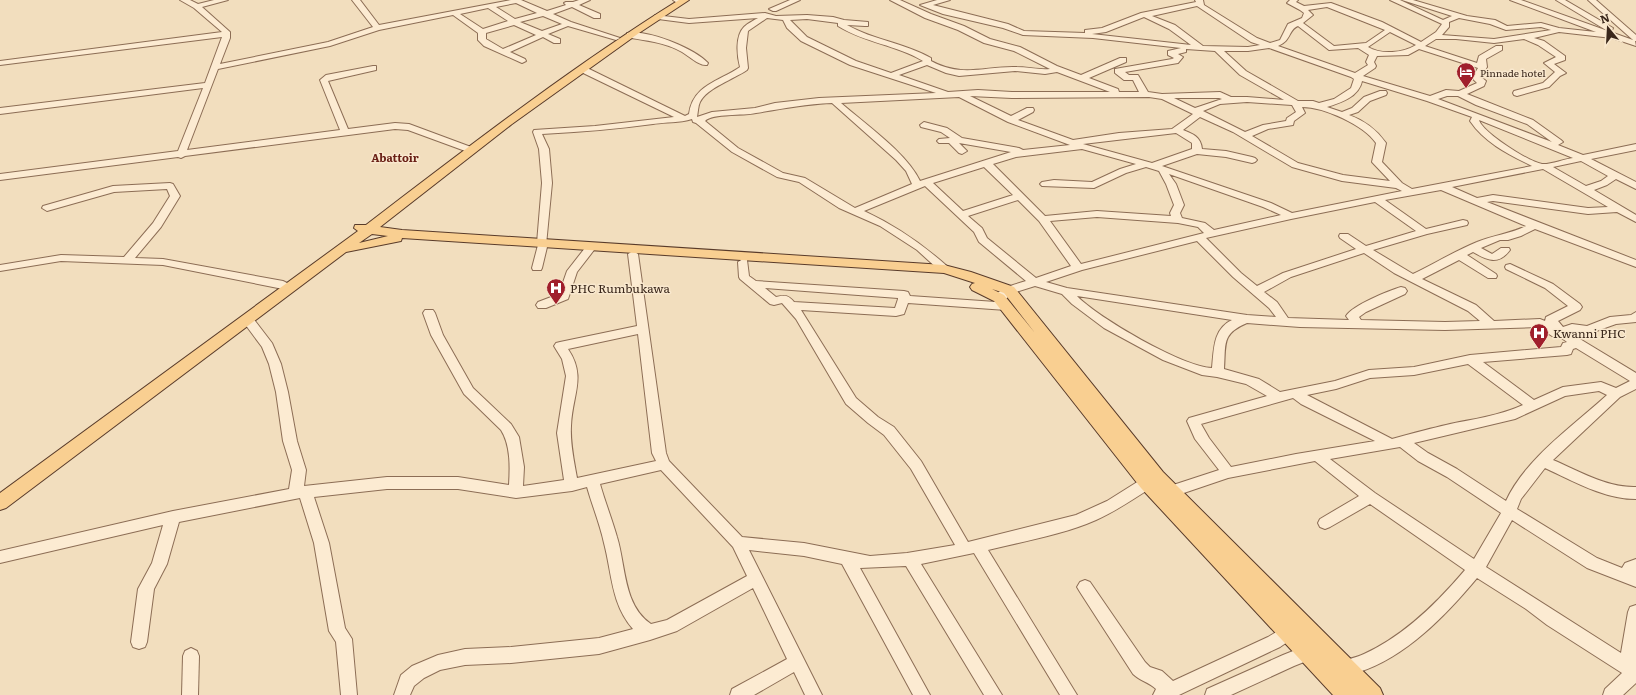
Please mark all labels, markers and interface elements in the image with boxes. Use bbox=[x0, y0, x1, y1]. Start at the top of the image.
north arrow bbox=[1588, 8, 1628, 48]
text: N bbox=[1598, 9, 1611, 27]
hotel icon: Pinnade hotel bbox=[1455, 61, 1477, 89]
place label: Pinnade hotel bbox=[1480, 65, 1546, 80]
district label: Abattoir bbox=[371, 149, 419, 165]
hospital icon: PHC Rumbukawa bbox=[545, 277, 567, 305]
place label: PHC Rumbukawa bbox=[570, 279, 670, 297]
hospital icon: Kwanni PHC bbox=[1528, 322, 1550, 350]
place label: Kwanni PHC bbox=[1553, 324, 1626, 342]

